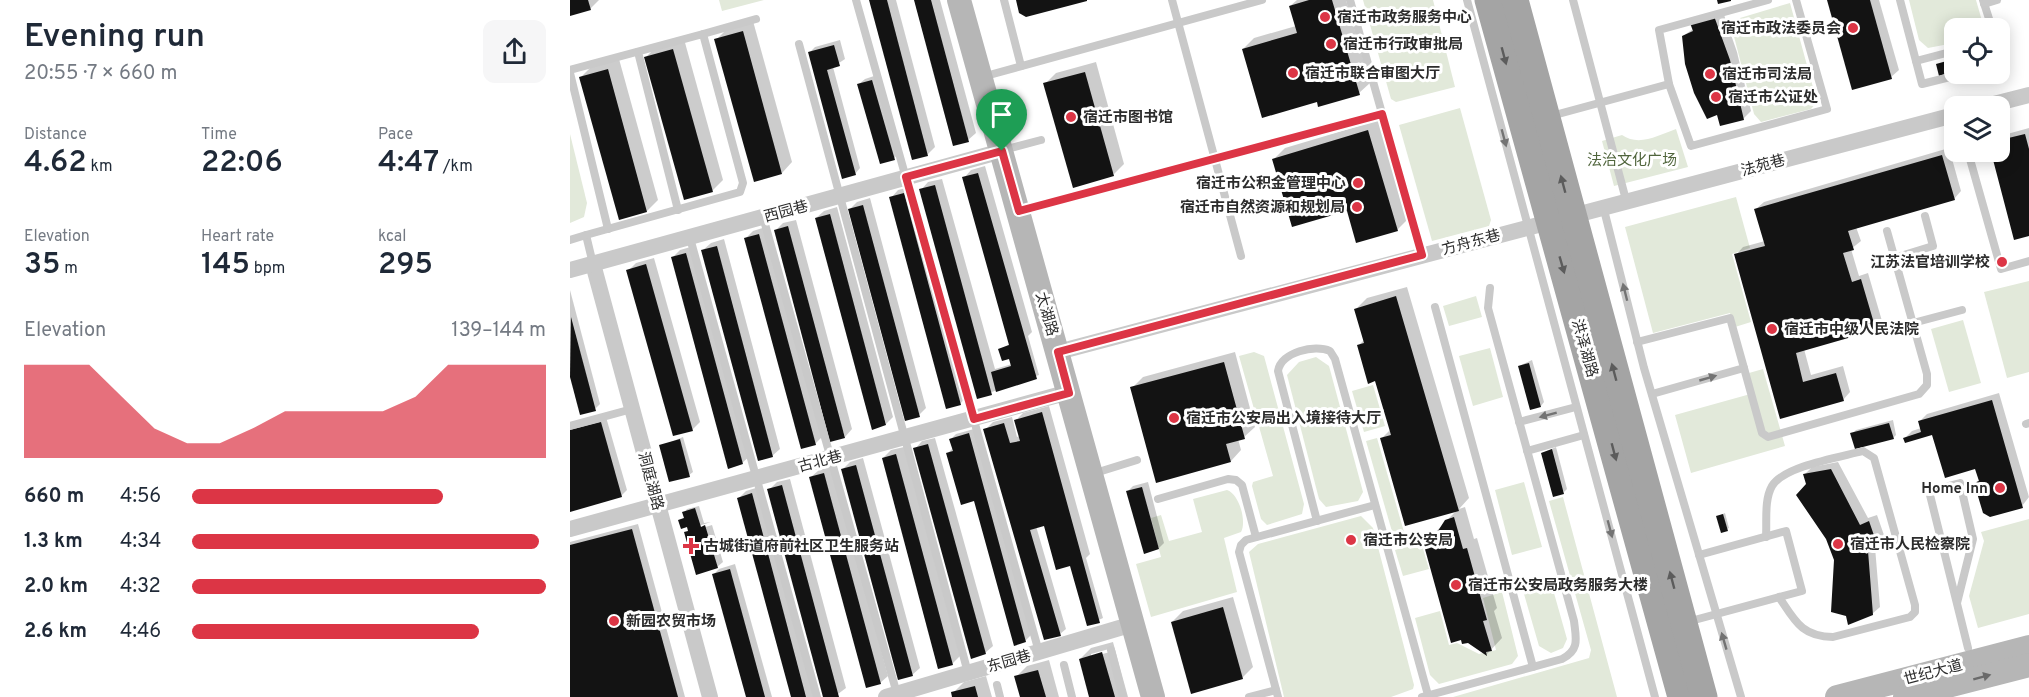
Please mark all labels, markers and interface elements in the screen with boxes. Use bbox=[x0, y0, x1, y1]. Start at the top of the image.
place label: 宿迁市政务服务中心 bbox=[1337, 9, 1472, 28]
marker: 宿迁市政务服务中心 bbox=[1318, 10, 1332, 24]
text: Evening run bbox=[24, 17, 205, 59]
map controls bbox=[1944, 18, 2010, 162]
button: locate bbox=[1944, 18, 2010, 84]
button: share bbox=[483, 20, 546, 83]
place label: 宿迁市政法委员会 bbox=[1721, 20, 1841, 39]
marker: 宿迁市政法委员会 bbox=[1846, 21, 1860, 35]
place label: 宿迁市行政审批局 bbox=[1343, 36, 1463, 55]
marker: 宿迁市行政审批局 bbox=[1324, 37, 1338, 51]
one-way arrow bbox=[1500, 48, 1509, 66]
text: 20:55 · 7 × 660 m bbox=[24, 61, 177, 87]
place label: 宿迁市联合审图大厅 bbox=[1305, 65, 1440, 84]
marker: 宿迁市联合审图大厅 bbox=[1286, 66, 1300, 80]
place label: 宿迁市司法局 bbox=[1722, 66, 1812, 85]
marker: 宿迁市司法局 bbox=[1703, 67, 1717, 81]
pin bbox=[976, 89, 1027, 151]
place label: 宿迁市公证处 bbox=[1728, 89, 1818, 108]
marker: 宿迁市公证处 bbox=[1709, 90, 1723, 104]
button: layers bbox=[1944, 96, 2010, 162]
icon: arrive bbox=[985, 98, 1018, 131]
place label: 宿迁市图书馆 bbox=[1083, 109, 1173, 128]
marker: 宿迁市图书馆 bbox=[1064, 110, 1078, 124]
text: Distance bbox=[24, 125, 87, 145]
text: Time bbox=[201, 125, 237, 145]
text: Pace bbox=[378, 125, 413, 145]
one-way arrow bbox=[1500, 128, 1510, 147]
text: 4.62 bbox=[24, 145, 87, 182]
text: 22:06 bbox=[201, 145, 283, 182]
text: 4:47 bbox=[378, 145, 439, 182]
park label: 法治文化广场 bbox=[1587, 151, 1677, 171]
street label: 法苑巷 bbox=[1739, 151, 1788, 181]
text: km bbox=[87, 157, 113, 177]
text: /km bbox=[439, 157, 473, 177]
place label: 宿迁市公积金管理中心 bbox=[1196, 174, 1346, 194]
one-way arrow bbox=[1557, 175, 1567, 193]
marker: 宿迁市公积金管理中心 bbox=[1351, 176, 1365, 190]
street label: 西园巷 bbox=[762, 197, 811, 227]
place label: 宿迁市自然资源和规划局 bbox=[1180, 198, 1345, 218]
marker: 宿迁市自然资源和规划局 bbox=[1350, 200, 1364, 214]
text: Elevation bbox=[24, 227, 90, 247]
text: Heart rate bbox=[201, 227, 274, 247]
text: kcal bbox=[378, 227, 406, 247]
street label: 方舟东巷 bbox=[1440, 227, 1503, 260]
text: 35 bbox=[24, 247, 60, 284]
text: 145 bbox=[201, 247, 250, 284]
text: 295 bbox=[378, 247, 433, 284]
place label: 江苏法官培训学校 bbox=[1870, 253, 1990, 273]
one-way arrow bbox=[1557, 255, 1567, 274]
marker: 江苏法官培训学校 bbox=[1995, 255, 2009, 269]
text: m bbox=[60, 259, 78, 279]
text: bpm bbox=[250, 259, 285, 279]
one-way arrow bbox=[1619, 283, 1629, 301]
street label: 太湖路 bbox=[1030, 290, 1061, 339]
street label: 洪泽湖路 bbox=[1566, 317, 1602, 380]
text: Elevation bbox=[24, 318, 106, 344]
text: 139–144 m bbox=[451, 318, 546, 344]
place label: 宿迁市中级人民法院 bbox=[1784, 321, 1919, 340]
marker: 宿迁市中级人民法院 bbox=[1765, 322, 1779, 336]
one-way arrow bbox=[1609, 363, 1619, 381]
one-way arrow bbox=[1699, 373, 1717, 382]
place label: 宿迁市公安局出入境接待大厅 bbox=[1186, 409, 1381, 429]
one-way arrow bbox=[1539, 410, 1557, 420]
marker: 宿迁市公安局出入境接待大厅 bbox=[1167, 411, 1181, 425]
one-way arrow bbox=[1610, 444, 1619, 462]
street label: 古北巷 bbox=[796, 446, 845, 477]
street label: 洞庭湖路 bbox=[633, 450, 666, 513]
place label: Home Inn bbox=[1921, 480, 1988, 499]
marker: Home Inn bbox=[1993, 481, 2007, 495]
text: 660 m bbox=[24, 484, 84, 510]
text: 4:56 bbox=[120, 484, 161, 510]
one-way arrow bbox=[1605, 520, 1615, 538]
text: 1.3 km bbox=[24, 529, 83, 555]
text: 4:34 bbox=[120, 529, 161, 555]
place label: 宿迁市公安局 bbox=[1363, 532, 1453, 551]
marker: 宿迁市公安局 bbox=[1344, 533, 1358, 547]
place label: 宿迁市人民检察院 bbox=[1850, 535, 1970, 555]
marker: 古城街道府前社区卫生服务站 bbox=[682, 537, 700, 555]
place label: 古城街道府前社区卫生服务站 bbox=[704, 537, 899, 557]
marker: 宿迁市人民检察院 bbox=[1831, 537, 1845, 551]
one-way arrow bbox=[1667, 571, 1676, 589]
text: 2.0 km bbox=[24, 574, 88, 600]
text: 4:32 bbox=[120, 574, 161, 600]
place label: 宿迁市公安局政务服务大楼 bbox=[1468, 577, 1648, 596]
marker: 宿迁市公安局政务服务大楼 bbox=[1449, 578, 1463, 592]
place label: 新园农贸市场 bbox=[626, 613, 716, 632]
marker: 新园农贸市场 bbox=[607, 614, 621, 628]
text: 2.6 km bbox=[24, 619, 87, 645]
text: 4:46 bbox=[120, 619, 161, 645]
one-way arrow bbox=[1719, 632, 1728, 650]
street label: 东园巷 bbox=[985, 647, 1034, 678]
street label: 世纪大道 bbox=[1902, 657, 1965, 690]
one-way arrow bbox=[1973, 672, 1991, 681]

